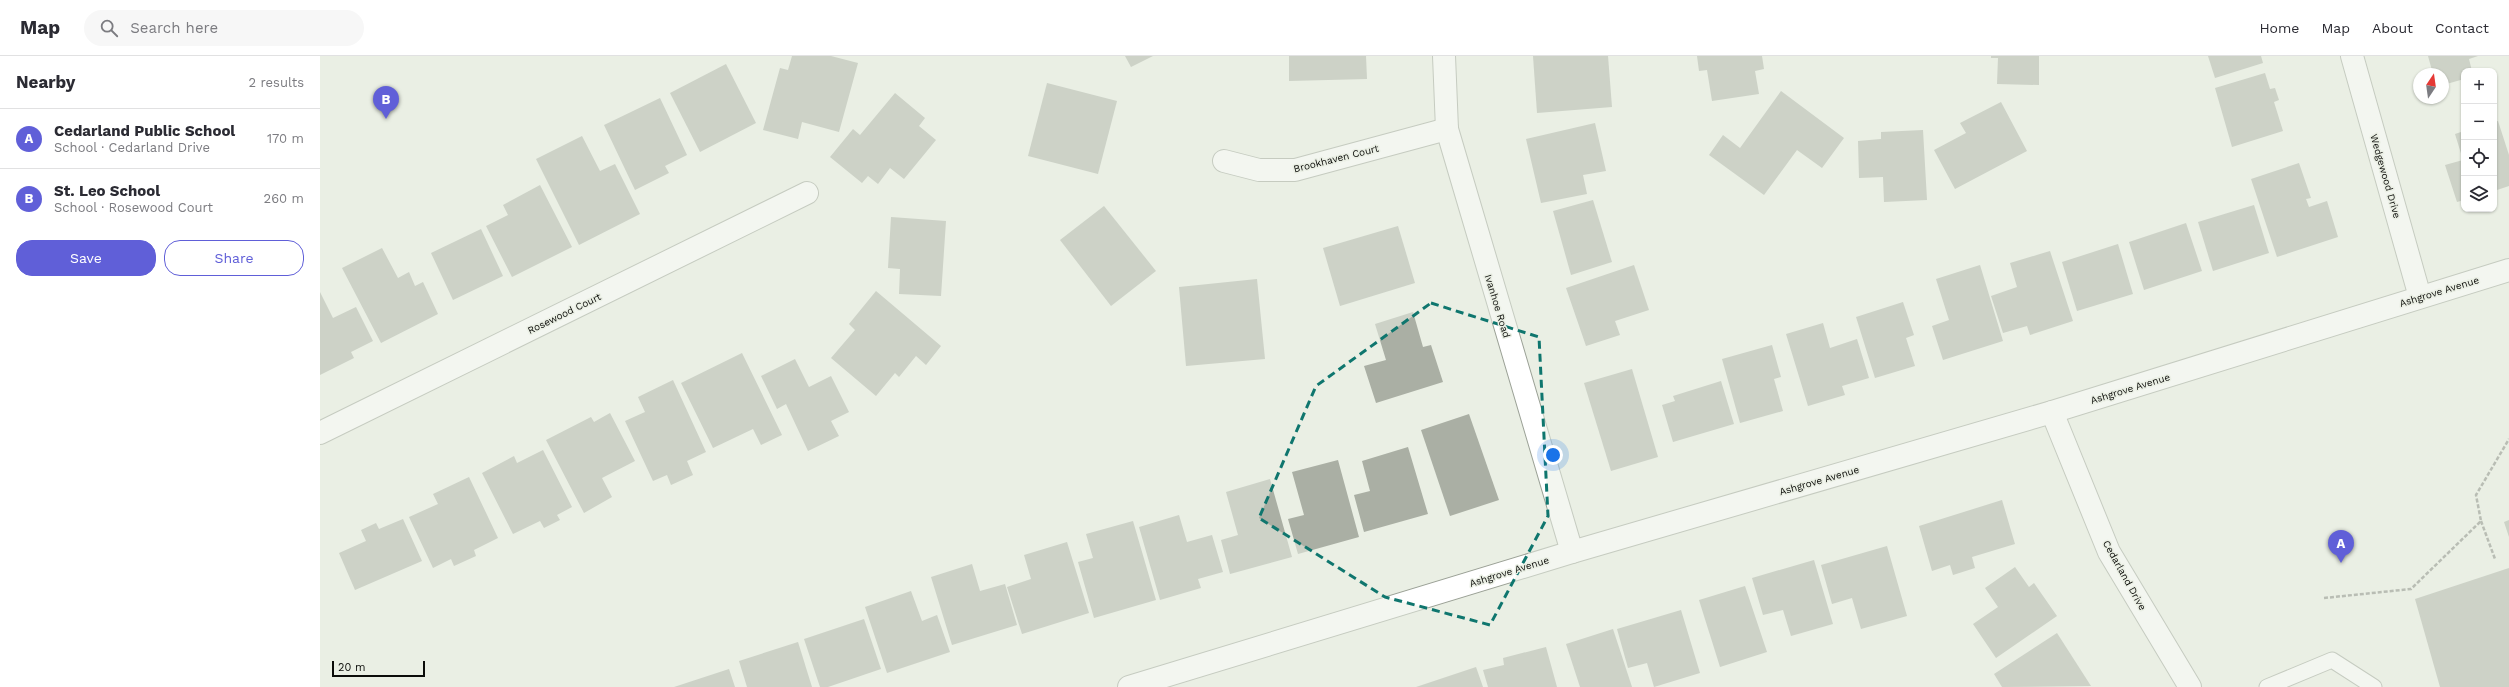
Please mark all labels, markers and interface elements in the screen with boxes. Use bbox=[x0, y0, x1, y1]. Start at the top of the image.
search box bbox=[84, 10, 364, 46]
text: Map bbox=[20, 16, 60, 39]
icon: search bbox=[98, 17, 120, 39]
text: Search here bbox=[130, 19, 218, 37]
text: Home bbox=[2259, 20, 2299, 36]
text: Map bbox=[2321, 20, 2350, 36]
text: About bbox=[2372, 20, 2413, 36]
text: Contact bbox=[2435, 20, 2489, 36]
north arrow bbox=[2413, 68, 2449, 104]
map controls bbox=[2461, 68, 2497, 212]
button: + bbox=[2461, 68, 2497, 104]
text: Nearby bbox=[16, 72, 75, 92]
text: 2 results bbox=[249, 75, 304, 90]
pin: B bbox=[373, 86, 399, 119]
button: − bbox=[2461, 104, 2497, 140]
text: Cedarland Public School bbox=[54, 122, 235, 140]
text: A bbox=[25, 131, 33, 146]
text: 170 m bbox=[267, 131, 304, 146]
street label: Wedgewood Drive bbox=[2368, 133, 2403, 220]
text: School · Cedarland Drive bbox=[54, 140, 210, 155]
button: locate bbox=[2461, 140, 2497, 176]
street label: Brookhaven Court bbox=[1292, 142, 1381, 174]
button: layers bbox=[2461, 176, 2497, 212]
text: St. Leo School bbox=[54, 182, 160, 200]
text: B bbox=[25, 191, 33, 206]
text: 260 m bbox=[264, 191, 304, 206]
text: School · Rosewood Court bbox=[54, 200, 213, 215]
button: Save bbox=[16, 240, 156, 276]
button: Share bbox=[164, 240, 304, 276]
street label: Ivanhoe Road bbox=[1483, 273, 1512, 339]
street label: Ashgrove Avenue bbox=[2398, 274, 2480, 309]
street label: Rosewood Court bbox=[526, 291, 603, 336]
street label: Ashgrove Avenue bbox=[2089, 371, 2171, 406]
your location bbox=[1543, 445, 1563, 465]
street label: Ashgrove Avenue bbox=[1778, 464, 1861, 497]
pin: A bbox=[2328, 530, 2354, 563]
street label: Cedarland Drive bbox=[2101, 538, 2148, 612]
street label: Ashgrove Avenue bbox=[1468, 554, 1550, 589]
scale bar bbox=[332, 659, 425, 678]
text: 20 m bbox=[338, 661, 366, 674]

